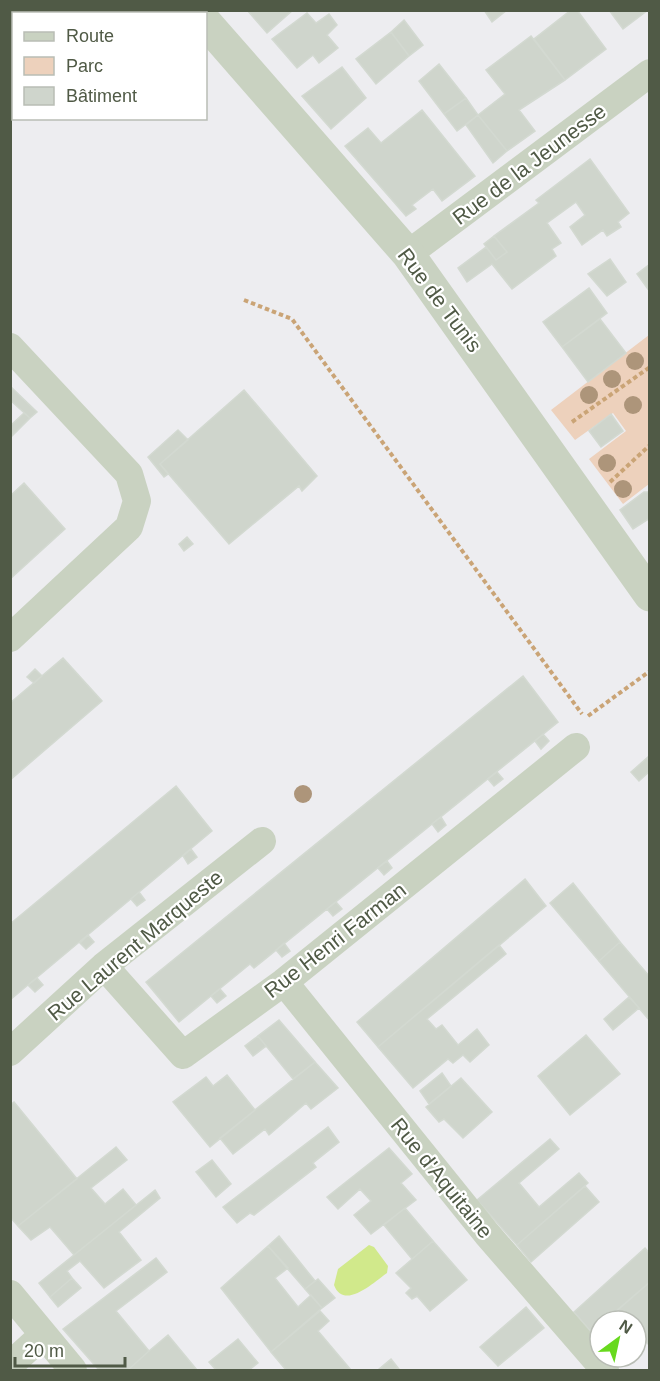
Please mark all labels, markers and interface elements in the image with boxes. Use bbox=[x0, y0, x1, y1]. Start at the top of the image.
legend bbox=[12, 12, 207, 120]
text: Route bbox=[66, 26, 114, 46]
text: Parc bbox=[66, 56, 103, 76]
text: Bâtiment bbox=[66, 86, 137, 106]
street label: Rue de la Jeunesse bbox=[448, 99, 610, 229]
street label: Rue de Tunis bbox=[394, 244, 486, 356]
street label: Rue Laurent Marqueste bbox=[43, 865, 227, 1025]
street label: Rue Henri Farman bbox=[260, 878, 410, 1002]
street label: Rue d'Aquitaine bbox=[387, 1113, 497, 1243]
north arrow bbox=[588, 1309, 648, 1369]
text: N bbox=[616, 1317, 635, 1337]
scale bar bbox=[15, 1330, 124, 1368]
text: 20 m bbox=[24, 1341, 64, 1361]

